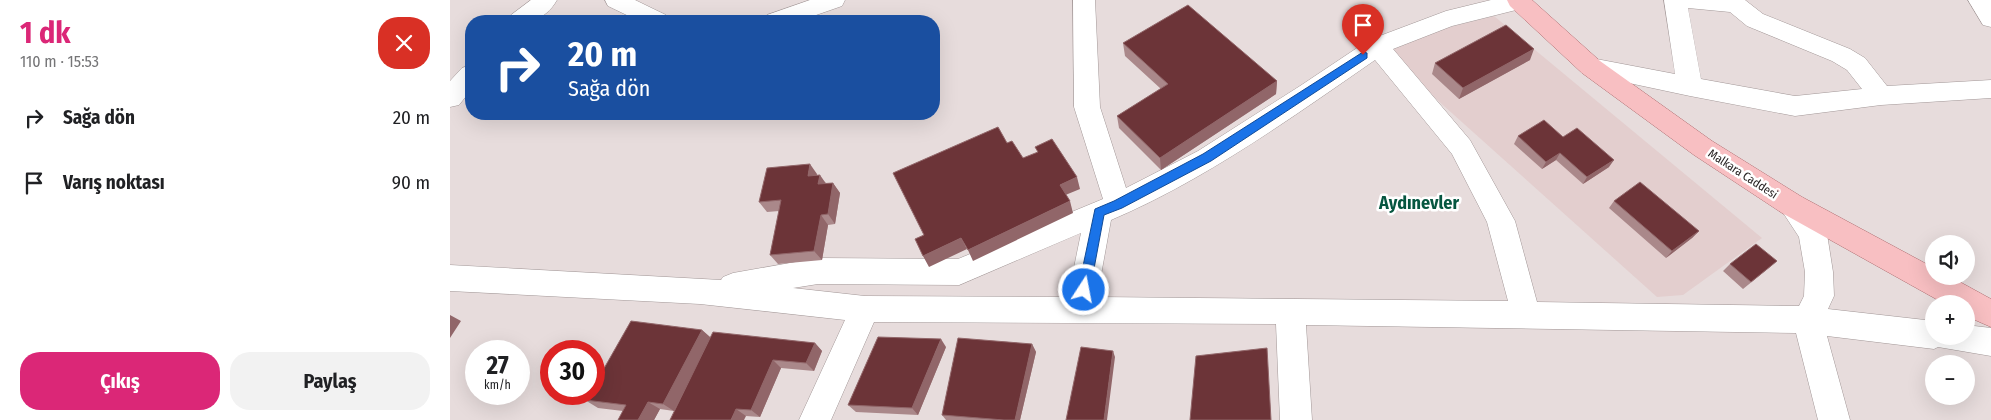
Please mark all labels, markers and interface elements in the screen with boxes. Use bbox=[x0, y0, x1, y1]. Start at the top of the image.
pin bbox=[1342, 4, 1384, 55]
icon: arrive bbox=[1349, 11, 1377, 39]
text: 1 dk bbox=[20, 15, 71, 51]
button: close bbox=[378, 17, 430, 69]
text: 20 m bbox=[568, 33, 637, 75]
icon: right bbox=[485, 35, 550, 100]
text: 110 m · 15:53 bbox=[20, 52, 99, 71]
text: Sağa dön bbox=[568, 75, 650, 102]
icon: right bbox=[20, 104, 48, 132]
text: Sağa dön bbox=[63, 106, 135, 129]
text: 20 m bbox=[393, 106, 430, 129]
street label: Malkara Caddesi bbox=[1706, 146, 1780, 202]
icon: arrive bbox=[20, 169, 48, 197]
text: Varış noktası bbox=[63, 171, 165, 194]
text: 90 m bbox=[392, 171, 430, 194]
district label: Aydınevler bbox=[1378, 192, 1459, 214]
map controls bbox=[1925, 235, 1975, 405]
button: sound bbox=[1925, 235, 1975, 285]
position arrow bbox=[1057, 263, 1109, 315]
button: + bbox=[1925, 295, 1975, 345]
speed limit sign: 30 bbox=[540, 340, 605, 405]
text: 27 bbox=[486, 351, 509, 381]
button: Çıkış bbox=[20, 352, 220, 410]
button: Paylaş bbox=[230, 352, 430, 410]
button: − bbox=[1925, 355, 1975, 405]
text: km/h bbox=[484, 378, 511, 392]

